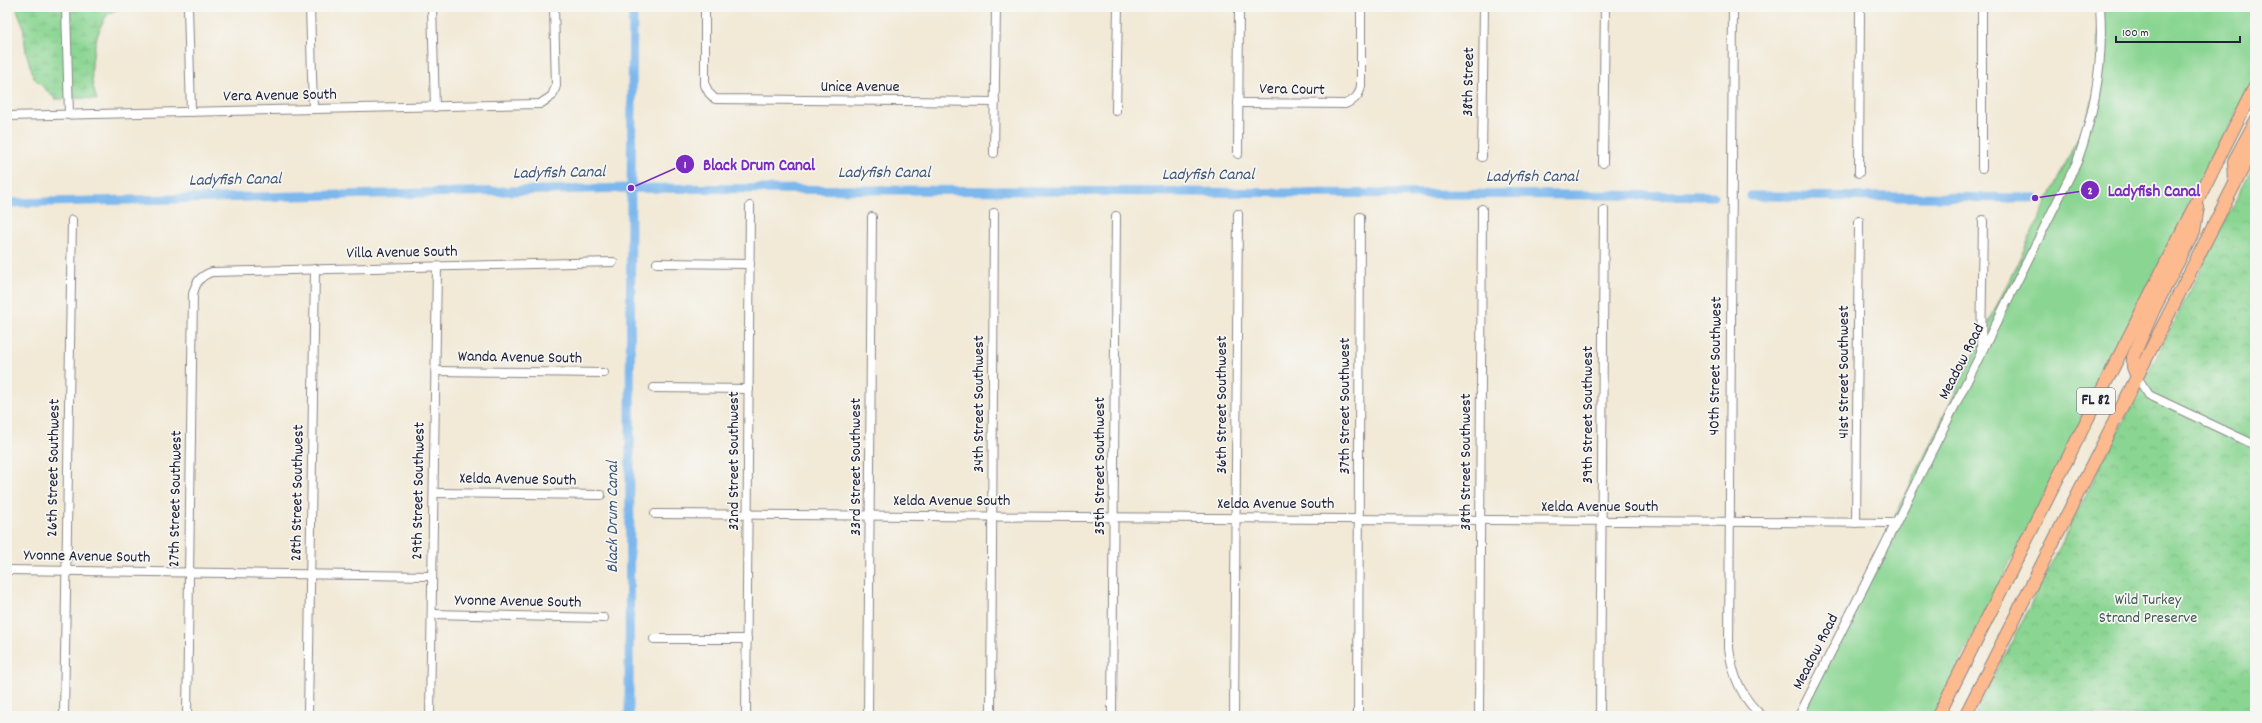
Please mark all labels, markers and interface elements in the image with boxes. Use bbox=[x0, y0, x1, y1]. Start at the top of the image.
scale bar bbox=[2116, 18, 2240, 44]
text: 100 m bbox=[2122, 25, 2149, 42]
street label: 38th Street bbox=[1457, 47, 1481, 117]
street label: Unice Avenue bbox=[821, 76, 899, 99]
street label: Vera Court bbox=[1259, 78, 1325, 102]
street label: Vera Avenue South bbox=[223, 84, 337, 108]
callout: Black Drum Canal bbox=[675, 149, 823, 178]
text: Black Drum Canal bbox=[703, 155, 816, 179]
text: 1 bbox=[684, 157, 687, 174]
water label: Ladyfish Canal bbox=[512, 161, 608, 187]
water label: Ladyfish Canal bbox=[838, 162, 932, 186]
water label: Ladyfish Canal bbox=[1162, 164, 1256, 188]
water label: Ladyfish Canal bbox=[1486, 166, 1580, 190]
water label: Ladyfish Canal bbox=[188, 168, 284, 194]
callout: Ladyfish Canal bbox=[2080, 175, 2208, 204]
text: Ladyfish Canal bbox=[2108, 181, 2201, 205]
text: 2 bbox=[2087, 183, 2093, 200]
street label: Villa Avenue South bbox=[346, 241, 458, 265]
street label: 40th Street Southwest bbox=[1703, 296, 1729, 436]
street label: 41st Street Southwest bbox=[1833, 305, 1856, 439]
street label: Meadow Road bbox=[1933, 320, 1991, 404]
street label: 34th Street Southwest bbox=[968, 335, 991, 473]
street label: 36th Street Southwest bbox=[1211, 336, 1234, 474]
street label: 37th Street Southwest bbox=[1334, 337, 1357, 474]
street label: Wanda Avenue South bbox=[458, 345, 582, 371]
street label: 39th Street Southwest bbox=[1577, 346, 1600, 484]
road number: FL 82 bbox=[2077, 388, 2115, 414]
street label: 32nd Street Southwest bbox=[723, 391, 746, 531]
street label: 38th Street Southwest bbox=[1455, 393, 1478, 531]
street label: 35th Street Southwest bbox=[1089, 397, 1112, 535]
street label: 26th Street Southwest bbox=[41, 398, 67, 537]
street label: 33rd Street Southwest bbox=[845, 398, 868, 536]
street label: 29th Street Southwest bbox=[406, 422, 432, 560]
street label: 28th Street Southwest bbox=[285, 424, 311, 562]
street label: 27th Street Southwest bbox=[163, 430, 189, 568]
water label: Black Drum Canal bbox=[602, 459, 626, 573]
street label: Xelda Avenue South bbox=[459, 467, 577, 493]
street label: Xelda Avenue South bbox=[894, 490, 1010, 513]
street label: Xelda Avenue South bbox=[1218, 493, 1334, 516]
street label: Xelda Avenue South bbox=[1542, 496, 1658, 519]
street label: Yvonne Avenue South bbox=[23, 544, 151, 570]
street label: Yvonne Avenue South bbox=[454, 589, 582, 615]
park label: Wild Turkey Strand Preserve bbox=[2099, 589, 2197, 630]
street label: Meadow Road bbox=[1787, 610, 1845, 694]

